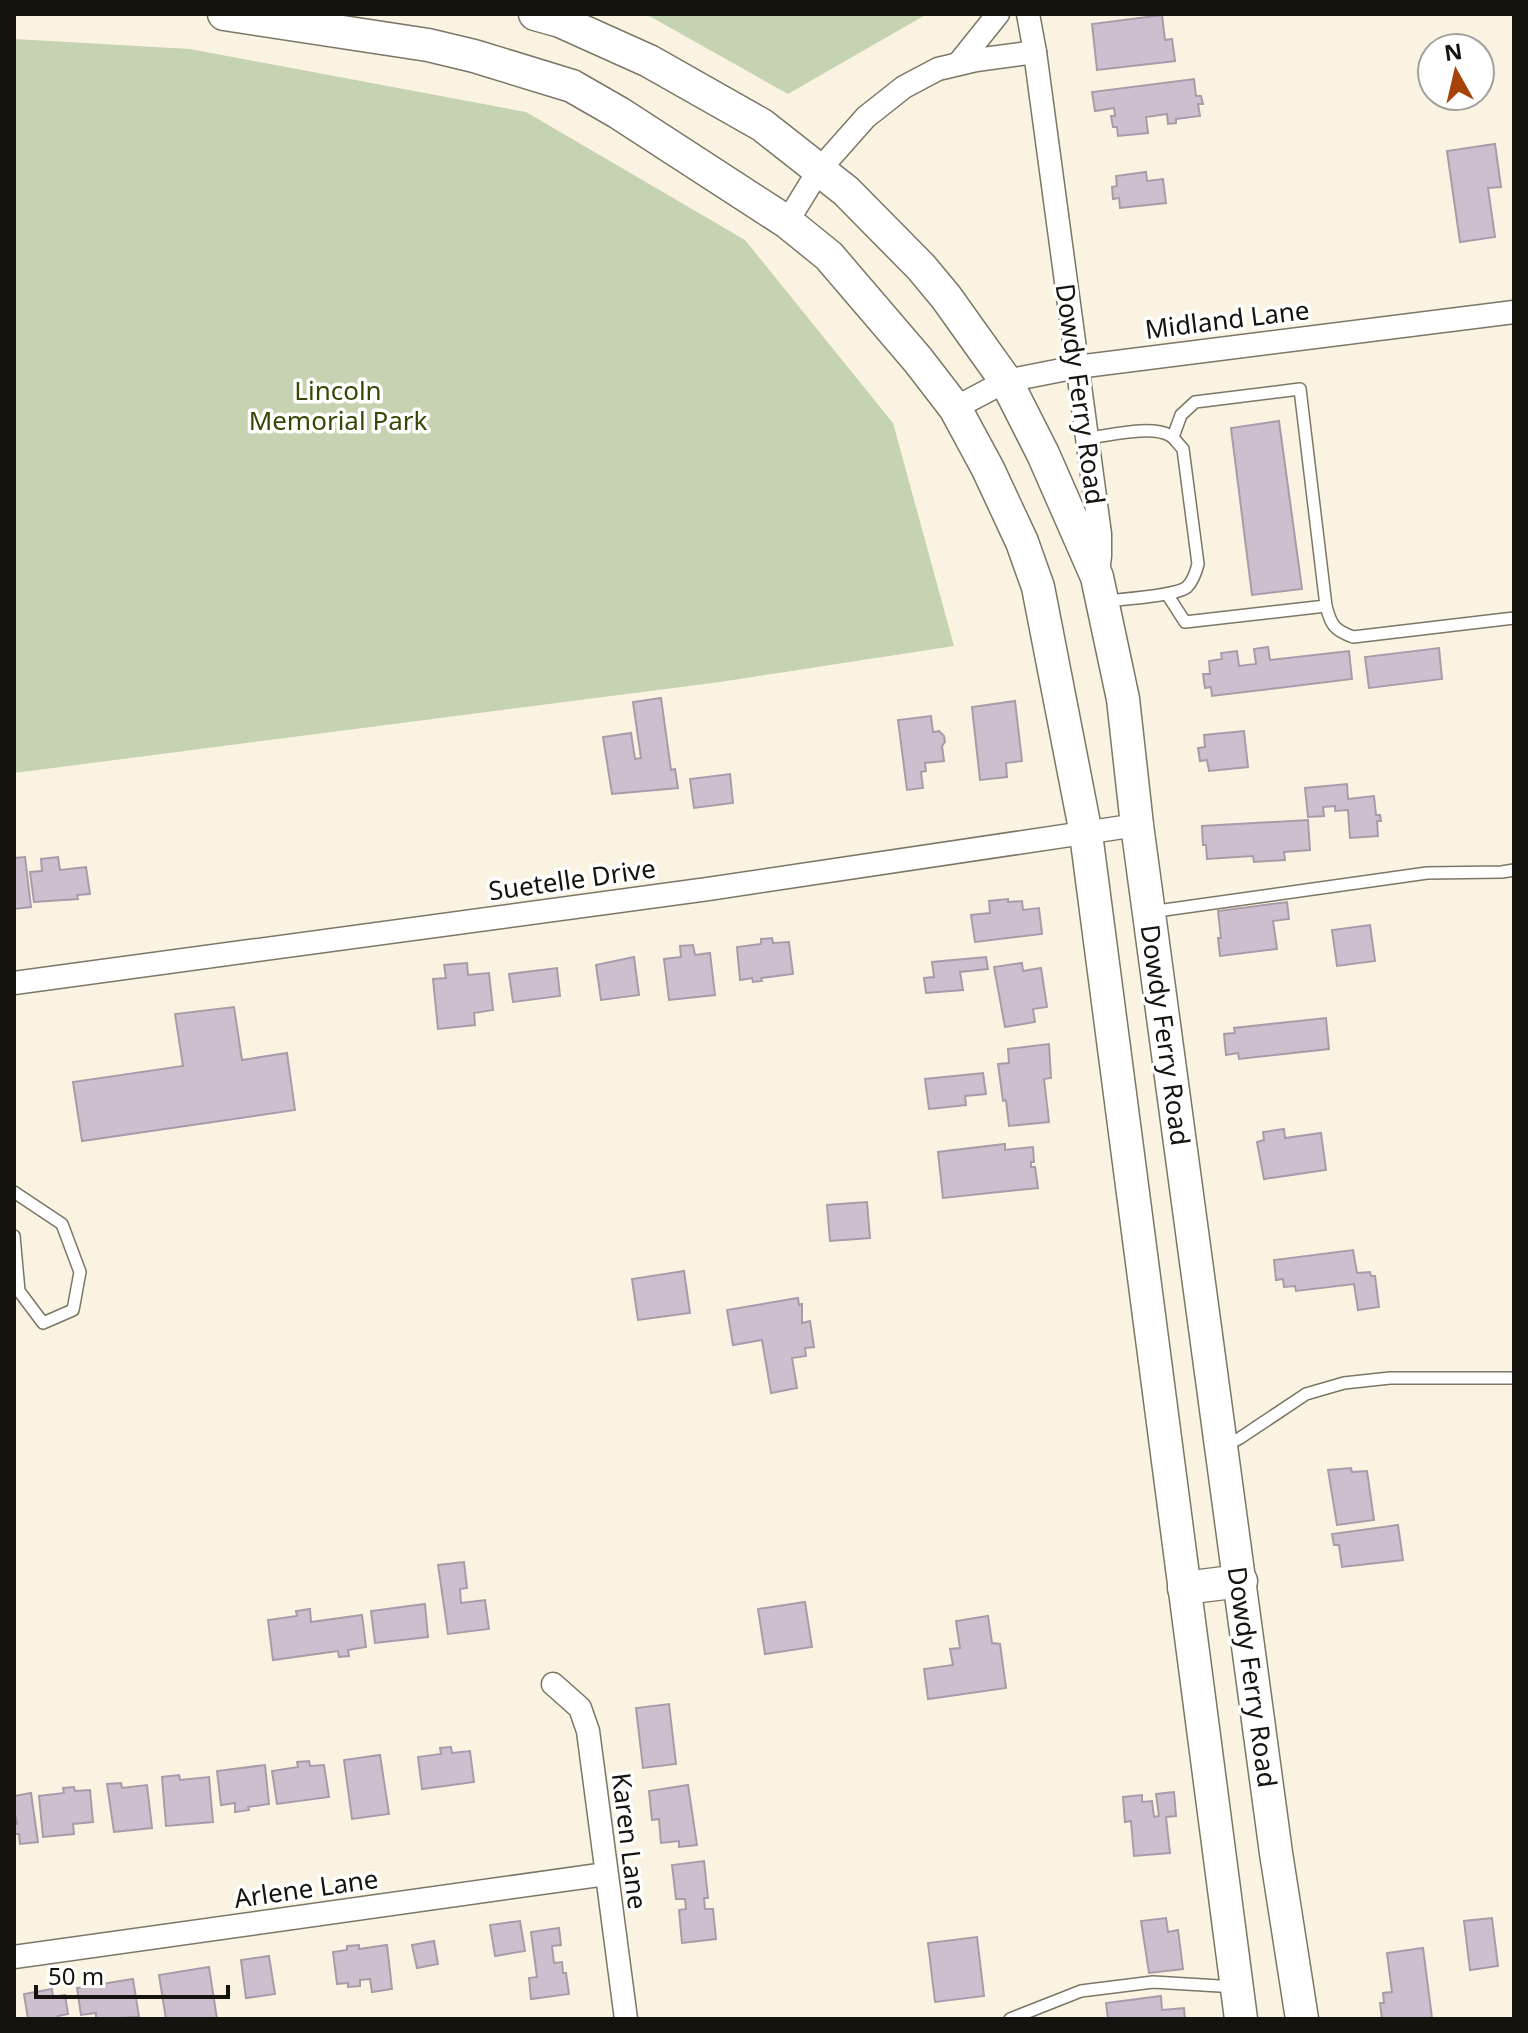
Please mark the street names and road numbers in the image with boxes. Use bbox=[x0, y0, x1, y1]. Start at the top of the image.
street label: Dowdy Ferry Road bbox=[1048, 281, 1114, 507]
street label: Midland Lane bbox=[1143, 291, 1311, 347]
street label: Suetelle Drive bbox=[486, 849, 658, 909]
street label: Dowdy Ferry Road bbox=[1133, 922, 1199, 1148]
street label: Dowdy Ferry Road bbox=[1220, 1564, 1286, 1790]
street label: Karen Lane bbox=[604, 1771, 656, 1911]
street label: Arlene Lane bbox=[232, 1860, 380, 1916]

